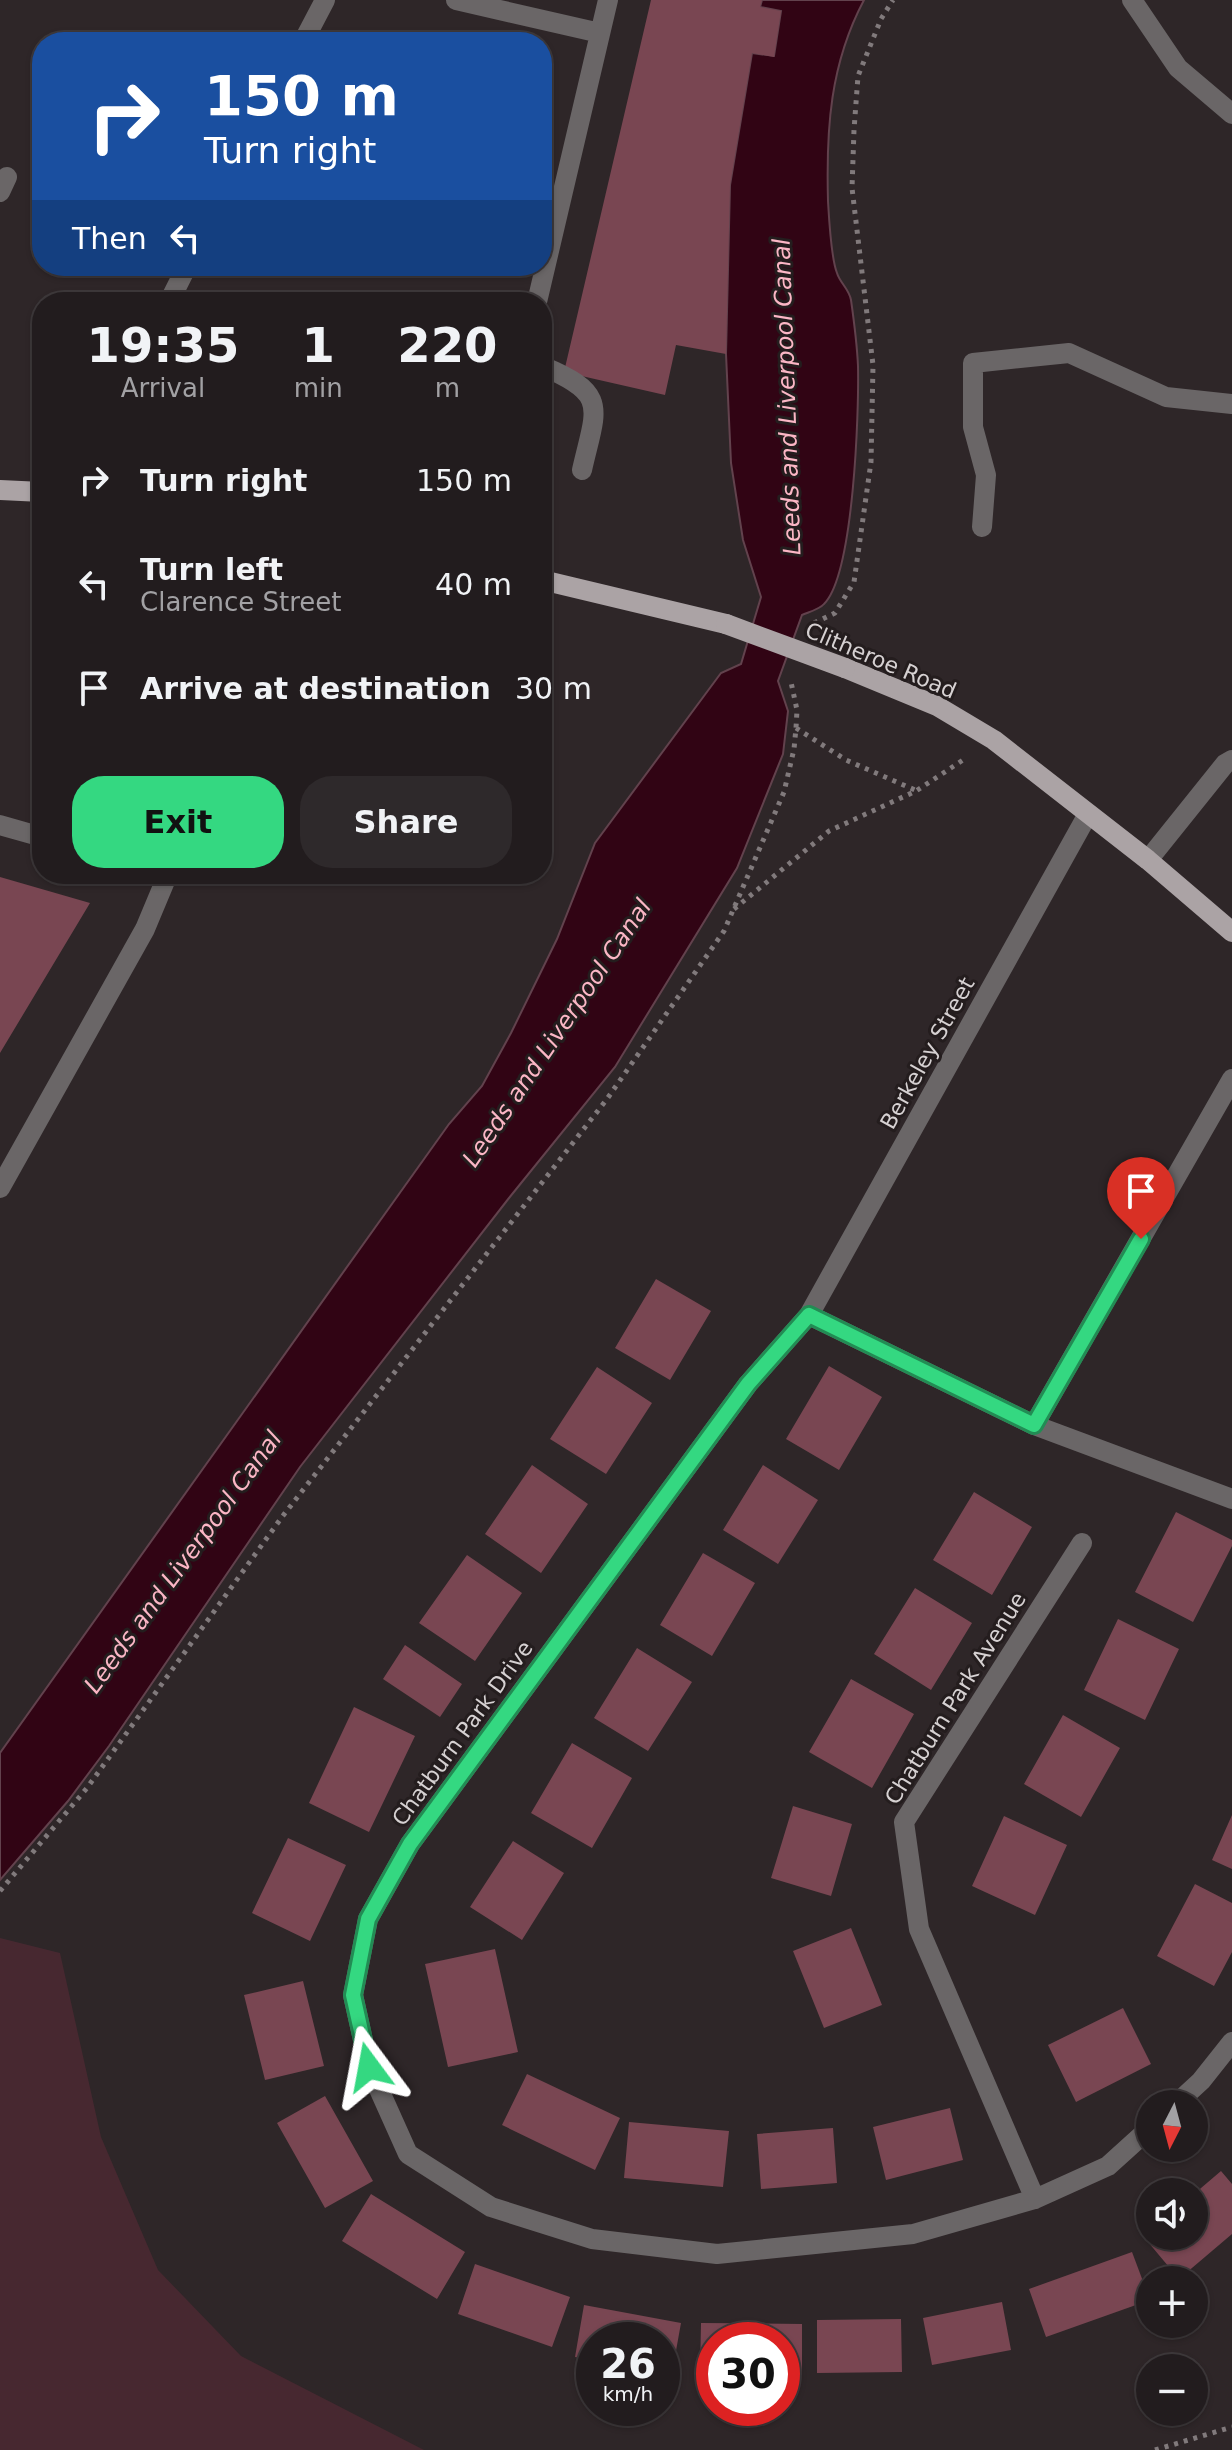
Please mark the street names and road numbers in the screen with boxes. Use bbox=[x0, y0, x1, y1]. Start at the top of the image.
street label: Clitheroe Road bbox=[802, 617, 960, 704]
street label: Berkeley Street bbox=[875, 973, 980, 1134]
street label: Chatburn Park Avenue bbox=[880, 1588, 1031, 1809]
street label: Chatburn Park Drive bbox=[387, 1636, 538, 1830]

